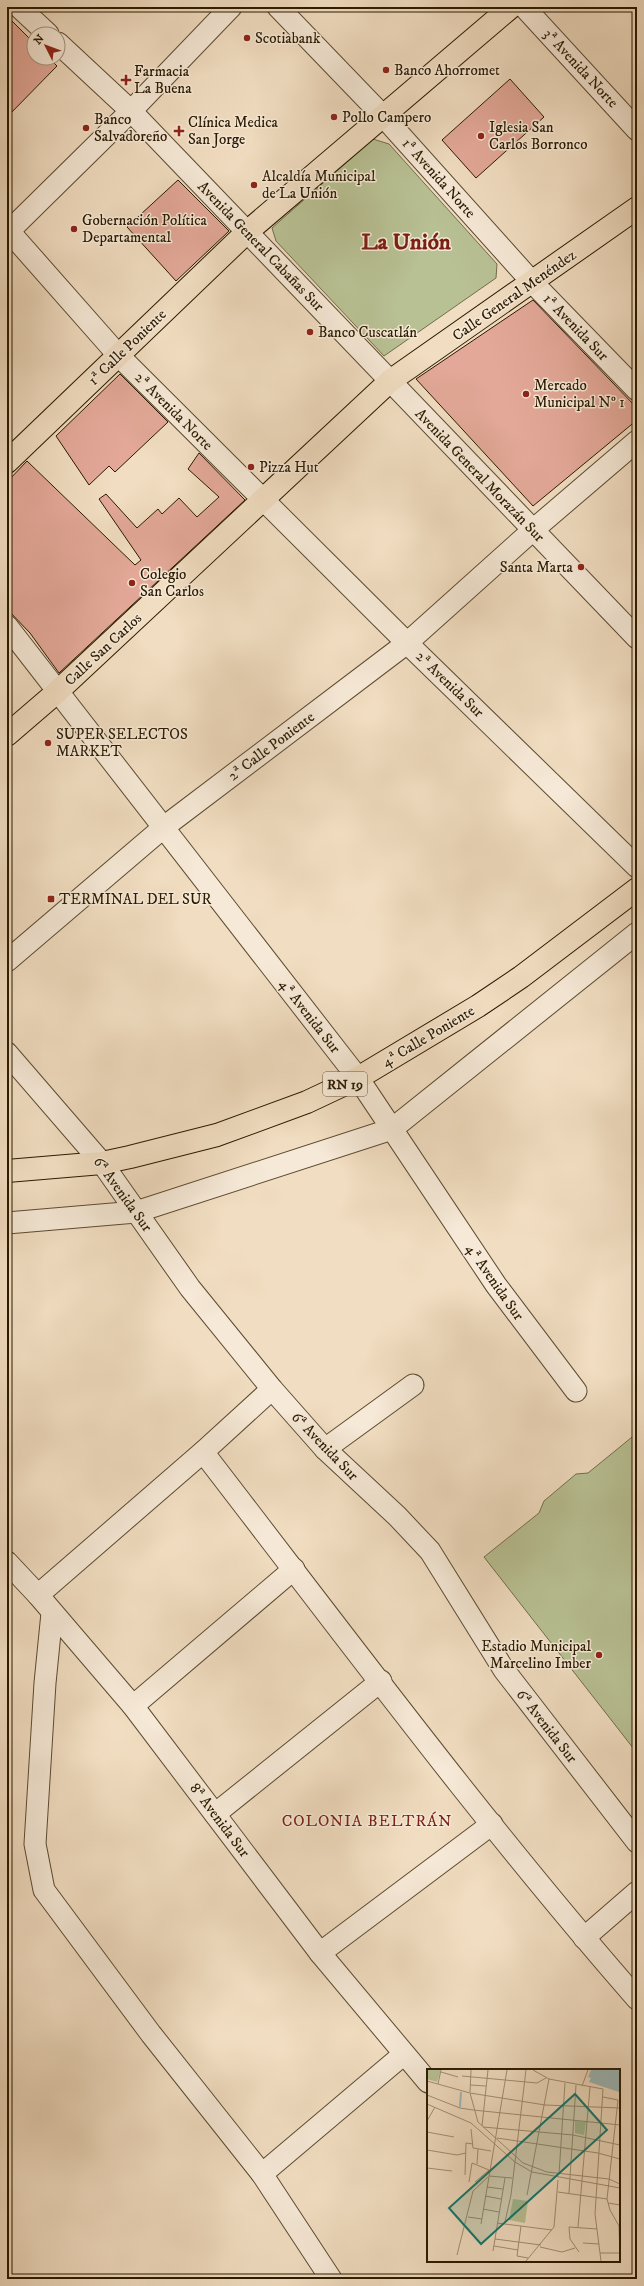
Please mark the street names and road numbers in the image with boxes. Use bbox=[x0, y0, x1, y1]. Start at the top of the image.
street label: 3ª Avenida Norte bbox=[539, 25, 622, 112]
street label: 1ª Avenida Norte bbox=[398, 134, 480, 222]
street label: Avenida General Cabañas Sur bbox=[193, 177, 328, 316]
street label: Calle General Menéndez bbox=[449, 245, 580, 345]
street label: 1ª Avenida Sur bbox=[539, 290, 613, 365]
street label: 1ª Calle Poniente bbox=[84, 305, 171, 390]
street label: 2ª Avenida Norte bbox=[131, 368, 217, 454]
street label: Avenida General Morazán Sur bbox=[411, 405, 549, 546]
street label: Calle San Carlos bbox=[61, 609, 146, 690]
street label: 2ª Avenida Sur bbox=[411, 647, 488, 722]
street label: 2ª Calle Poniente bbox=[224, 708, 318, 785]
street label: 4ª Avenida Sur bbox=[275, 975, 345, 1058]
street label: 4ª Calle Poniente bbox=[378, 1001, 478, 1072]
road number: RN 19 bbox=[323, 1072, 367, 1096]
street label: 6ª Avenida Sur bbox=[89, 1153, 156, 1236]
street label: 4ª Avenida Sur bbox=[461, 1240, 528, 1325]
street label: 6ª Avenida Sur bbox=[287, 1408, 362, 1485]
street label: 6ª Avenida Sur bbox=[512, 1686, 582, 1767]
street label: 8ª Avenida Sur bbox=[186, 1779, 254, 1861]

